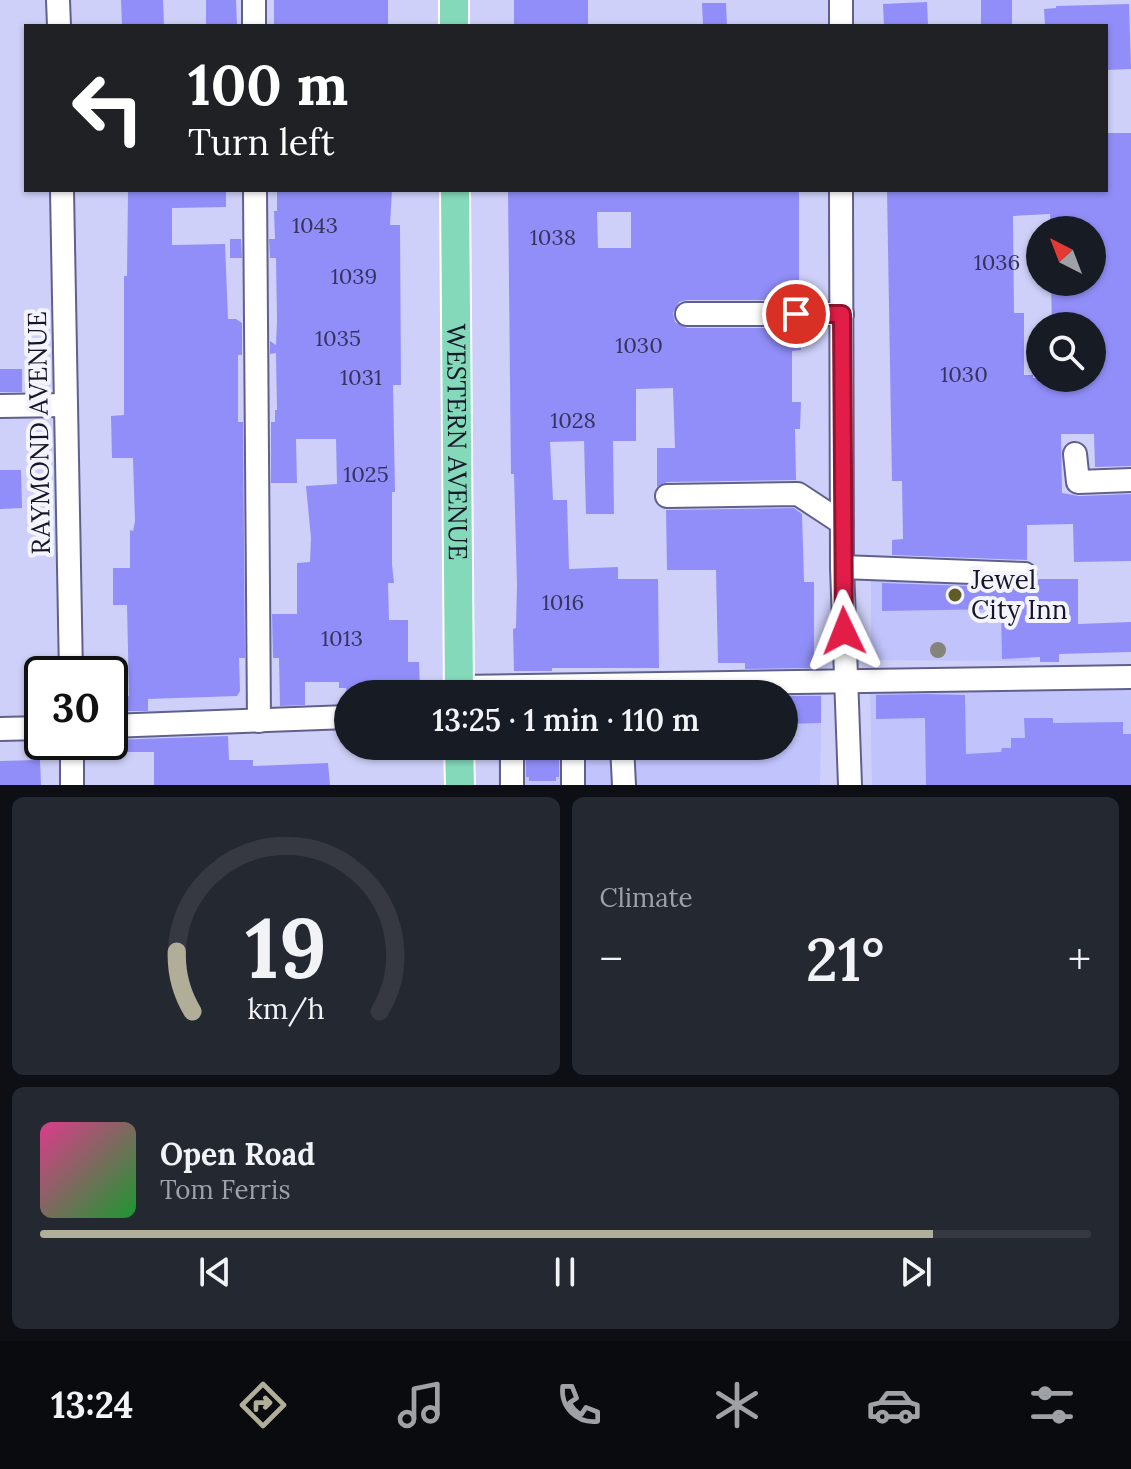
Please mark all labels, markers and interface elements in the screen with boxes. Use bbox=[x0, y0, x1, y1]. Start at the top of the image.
text: 100 m bbox=[188, 49, 348, 120]
icon: left bbox=[56, 56, 160, 160]
text: Turn left bbox=[188, 119, 335, 165]
house number: 1043 bbox=[292, 211, 338, 239]
north arrow bbox=[1026, 216, 1106, 296]
map controls bbox=[1026, 216, 1106, 392]
house number: 1038 bbox=[530, 223, 576, 251]
house number: 1036 bbox=[974, 248, 1020, 276]
house number: 1039 bbox=[331, 262, 377, 290]
pin bbox=[762, 280, 830, 348]
icon: arrive bbox=[774, 292, 818, 336]
street label: RAYMOND AVENUE bbox=[20, 311, 57, 555]
button: search bbox=[1026, 312, 1106, 392]
house number: 1035 bbox=[315, 324, 361, 352]
street label: WESTERN AVENUE bbox=[440, 324, 475, 560]
house number: 1030 bbox=[615, 331, 663, 359]
house number: 1030 bbox=[940, 360, 988, 388]
house number: 1031 bbox=[340, 363, 382, 391]
house number: 1028 bbox=[550, 406, 596, 434]
house number: 1025 bbox=[343, 460, 389, 488]
place label: Jewel City Inn bbox=[970, 563, 1068, 626]
marker: Jewel City Inn bbox=[946, 586, 964, 604]
house number: 1016 bbox=[542, 588, 584, 616]
position arrow bbox=[802, 589, 886, 673]
house number: 1013 bbox=[321, 624, 363, 652]
speed limit sign: 30 bbox=[24, 656, 128, 760]
text: 13:25 · 1 min · 110 m bbox=[433, 701, 699, 739]
text: Climate bbox=[600, 881, 693, 914]
text: 19 bbox=[245, 894, 327, 1001]
text: 21° bbox=[806, 921, 885, 997]
text: − bbox=[600, 931, 623, 987]
text: + bbox=[1068, 931, 1091, 987]
text: km/h bbox=[247, 990, 324, 1027]
text: Open Road bbox=[160, 1135, 315, 1173]
text: Tom Ferris bbox=[160, 1173, 290, 1206]
icon: previous bbox=[193, 1250, 237, 1294]
icon: pause bbox=[543, 1250, 587, 1294]
icon: next bbox=[894, 1250, 938, 1294]
icon: directions bbox=[235, 1377, 291, 1433]
icon: music bbox=[393, 1377, 449, 1433]
icon: phone bbox=[551, 1377, 607, 1433]
icon: climate bbox=[709, 1377, 765, 1433]
icon: car bbox=[866, 1377, 922, 1433]
icon: filters bbox=[1024, 1377, 1080, 1433]
text: 13:24 bbox=[51, 1382, 134, 1428]

